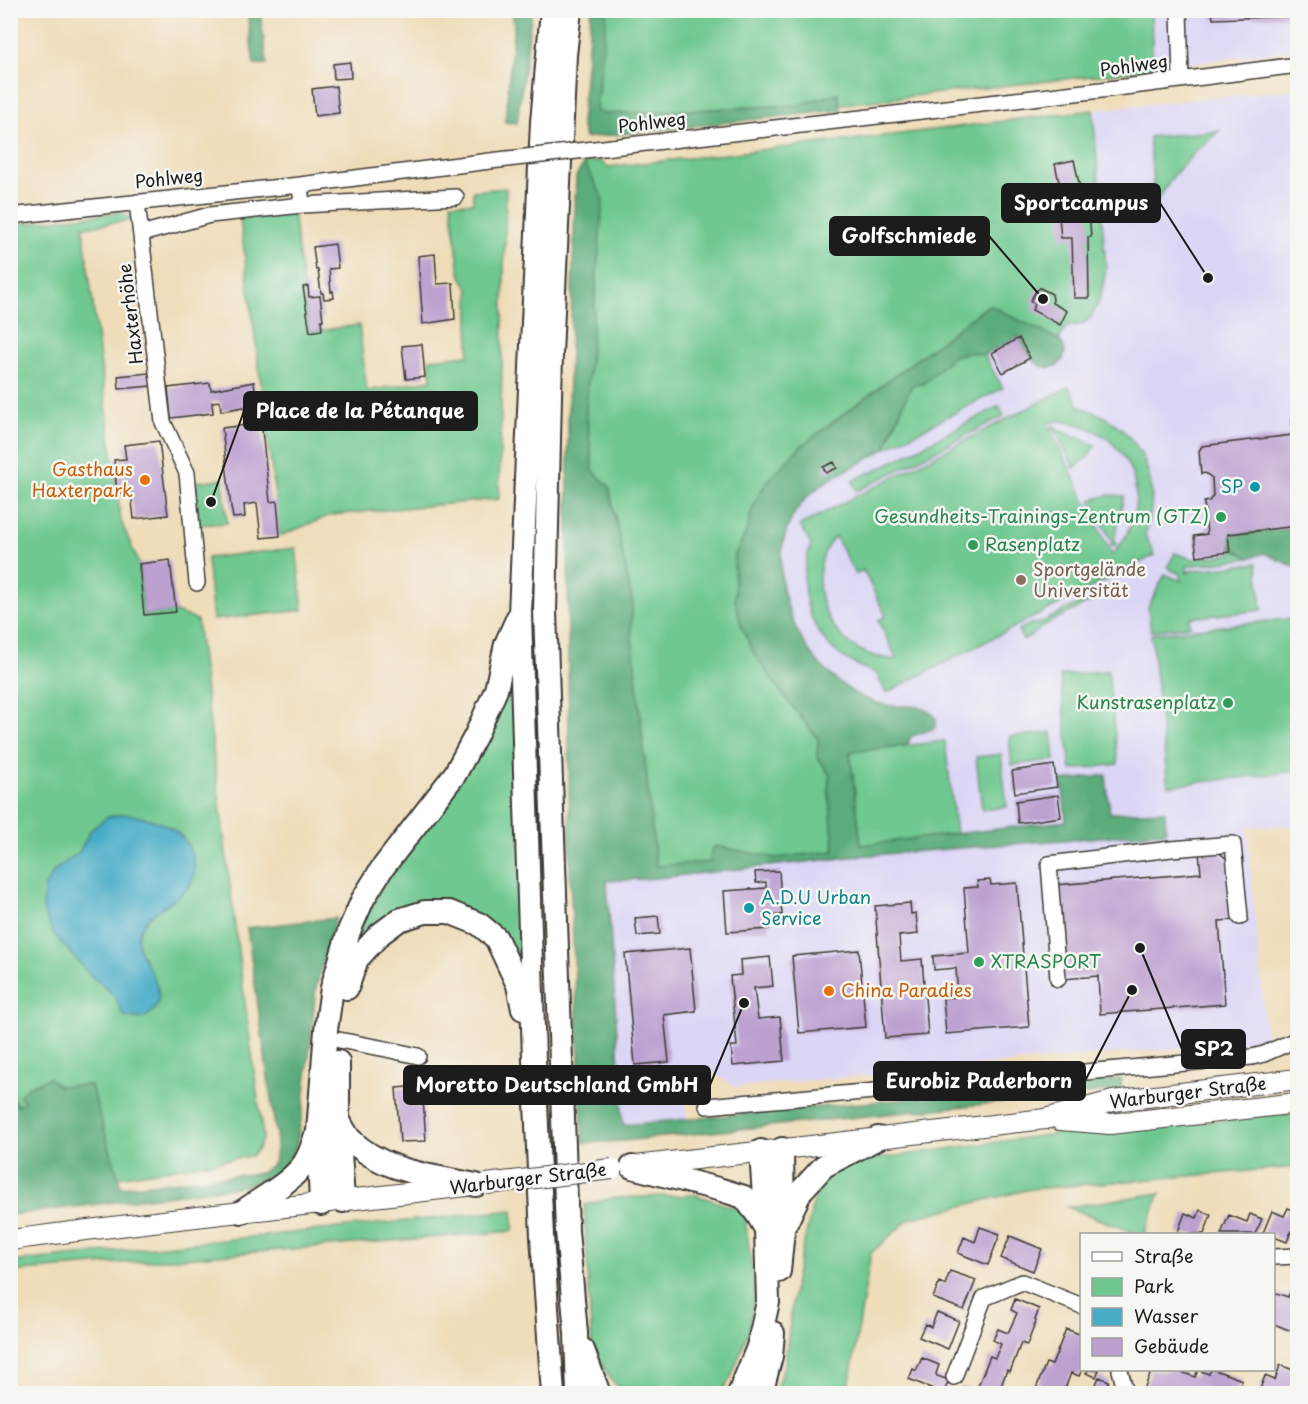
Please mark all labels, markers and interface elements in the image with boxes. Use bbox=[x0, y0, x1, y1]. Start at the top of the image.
street label: Pohlweg bbox=[1098, 46, 1170, 83]
street label: Pohlweg bbox=[616, 104, 688, 139]
street label: Pohlweg bbox=[133, 160, 204, 195]
callout: Sportcampus bbox=[1002, 184, 1160, 222]
text: Sportcampus bbox=[1014, 187, 1149, 217]
callout: Golfschmiede bbox=[830, 217, 989, 255]
text: Golfschmiede bbox=[842, 220, 976, 250]
street label: Haxterhöhe bbox=[110, 262, 149, 366]
callout: Place de la Pétanque bbox=[244, 392, 477, 430]
text: Place de la Pétanque bbox=[256, 395, 464, 425]
place label: Gasthaus Haxterpark bbox=[32, 455, 133, 503]
place label: SP bbox=[1221, 472, 1243, 499]
marker: Gasthaus Haxterpark bbox=[138, 473, 152, 487]
marker: SP bbox=[1248, 480, 1262, 494]
place label: Gesundheits-Trainings-Zentrum (GTZ) bbox=[874, 502, 1209, 529]
marker: Gesundheits-Trainings-Zentrum (GTZ) bbox=[1214, 510, 1228, 524]
place label: Rasenplatz bbox=[985, 530, 1080, 557]
marker: Rasenplatz bbox=[966, 538, 980, 552]
place label: Sportgelände Universität bbox=[1033, 555, 1146, 603]
marker: Sportgelände Universität bbox=[1014, 573, 1028, 587]
place label: Kunstrasenplatz bbox=[1077, 688, 1216, 715]
marker: Kunstrasenplatz bbox=[1221, 696, 1235, 710]
place label: A.D.U Urban Service bbox=[761, 883, 871, 931]
marker: A.D.U Urban Service bbox=[742, 901, 756, 915]
place label: XTRASPORT bbox=[991, 947, 1102, 974]
marker: XTRASPORT bbox=[972, 955, 986, 969]
place label: China Paradies bbox=[841, 976, 972, 1003]
marker: China Paradies bbox=[822, 984, 836, 998]
callout: SP2 bbox=[1182, 1030, 1245, 1068]
text: SP2 bbox=[1194, 1033, 1234, 1063]
callout: Eurobiz Paderborn bbox=[874, 1062, 1085, 1100]
text: Eurobiz Paderborn bbox=[886, 1065, 1072, 1095]
callout: Moretto Deutschland GmbH bbox=[404, 1066, 710, 1104]
text: Moretto Deutschland GmbH bbox=[415, 1069, 699, 1099]
street label: Warburger Straße bbox=[1108, 1069, 1268, 1114]
street label: Warburger Straße bbox=[448, 1155, 608, 1200]
legend bbox=[1080, 1233, 1275, 1371]
text: Straße bbox=[1134, 1242, 1194, 1269]
text: Park bbox=[1134, 1272, 1174, 1299]
text: Wasser bbox=[1134, 1302, 1199, 1329]
text: Gebäude bbox=[1134, 1332, 1209, 1359]

